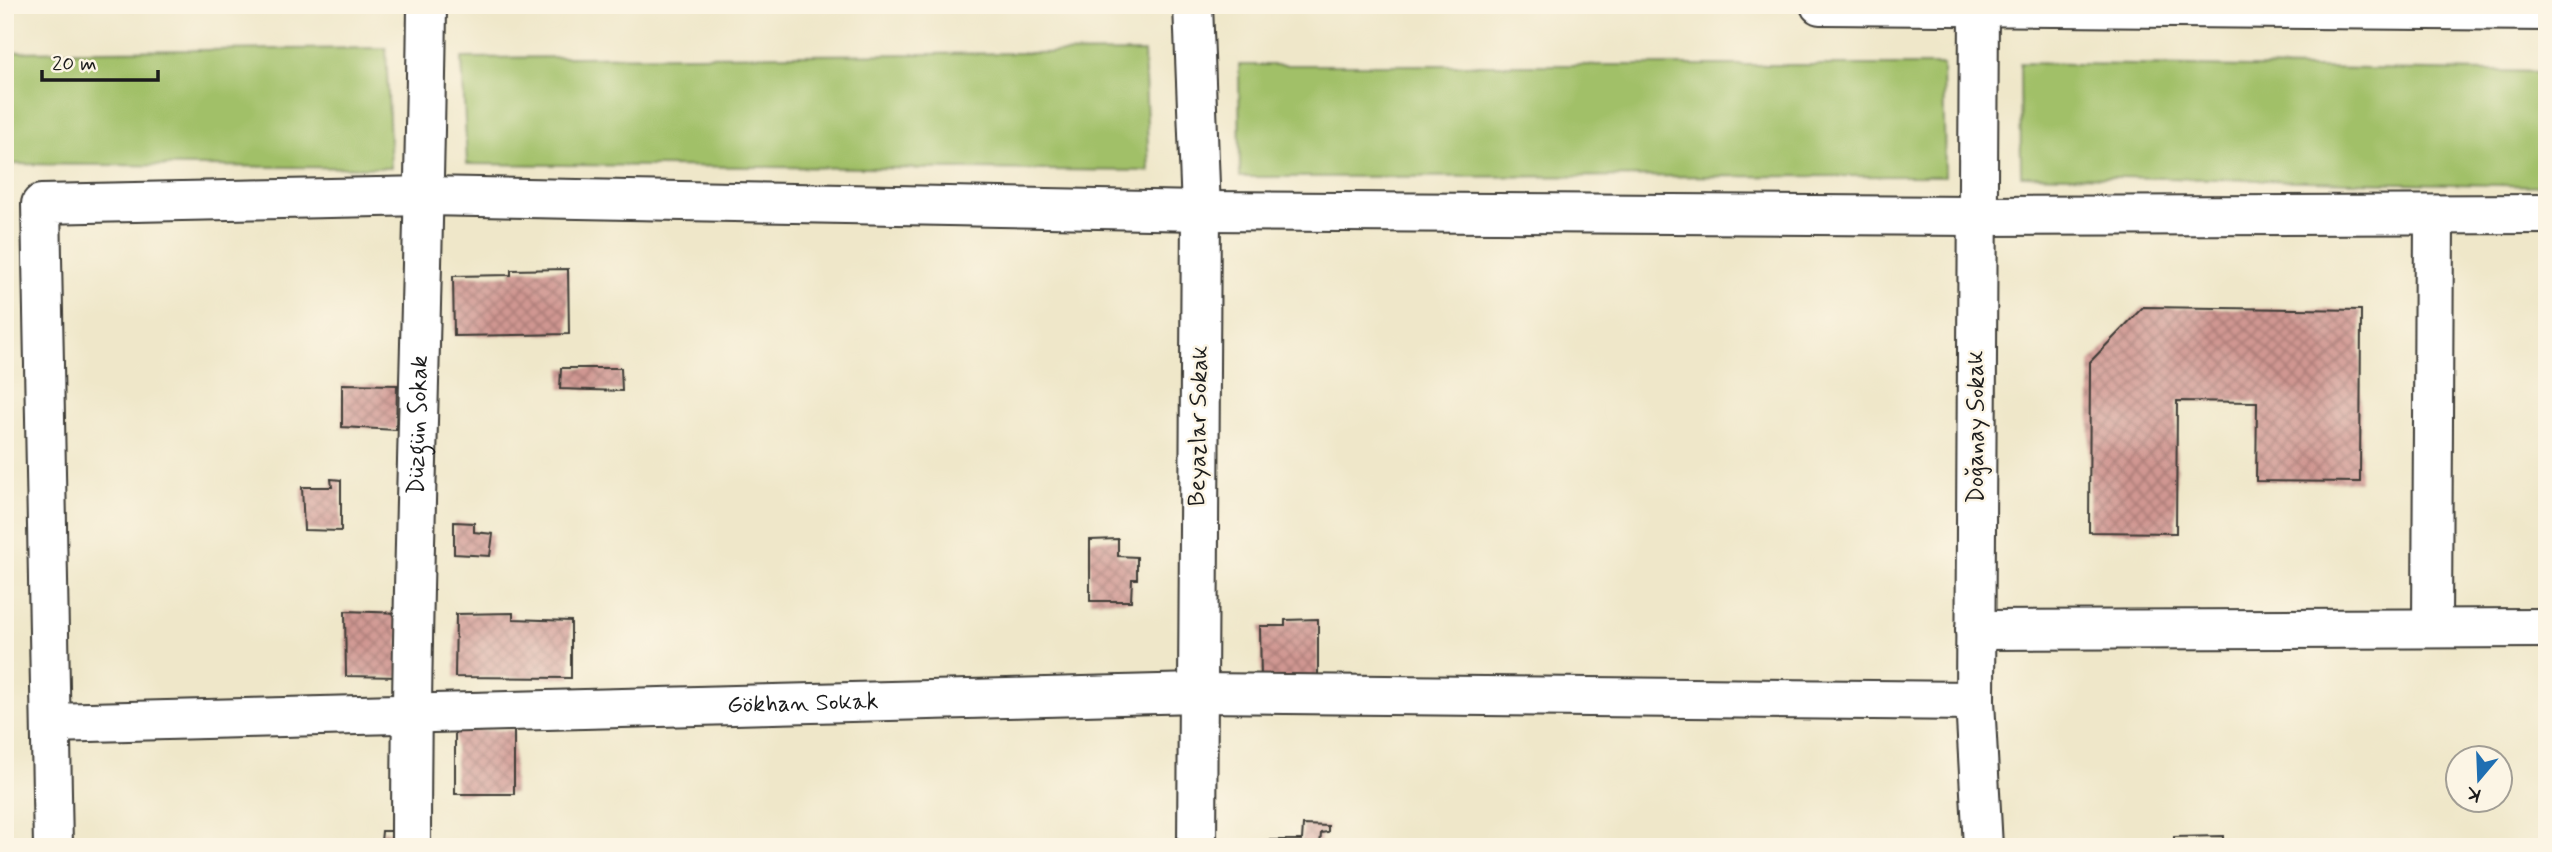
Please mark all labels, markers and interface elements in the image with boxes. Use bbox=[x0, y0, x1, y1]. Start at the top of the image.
scale bar bbox=[42, 38, 158, 82]
text: 20 m bbox=[52, 50, 97, 78]
street label: Beyazlar Sokak bbox=[1182, 345, 1216, 507]
street label: Doğanay Sokak bbox=[1961, 350, 1992, 504]
street label: Düzgün Sokak bbox=[401, 355, 436, 495]
street label: Gökhan Sokak bbox=[727, 686, 879, 721]
north arrow bbox=[2444, 744, 2514, 814]
text: K bbox=[2463, 779, 2484, 808]

